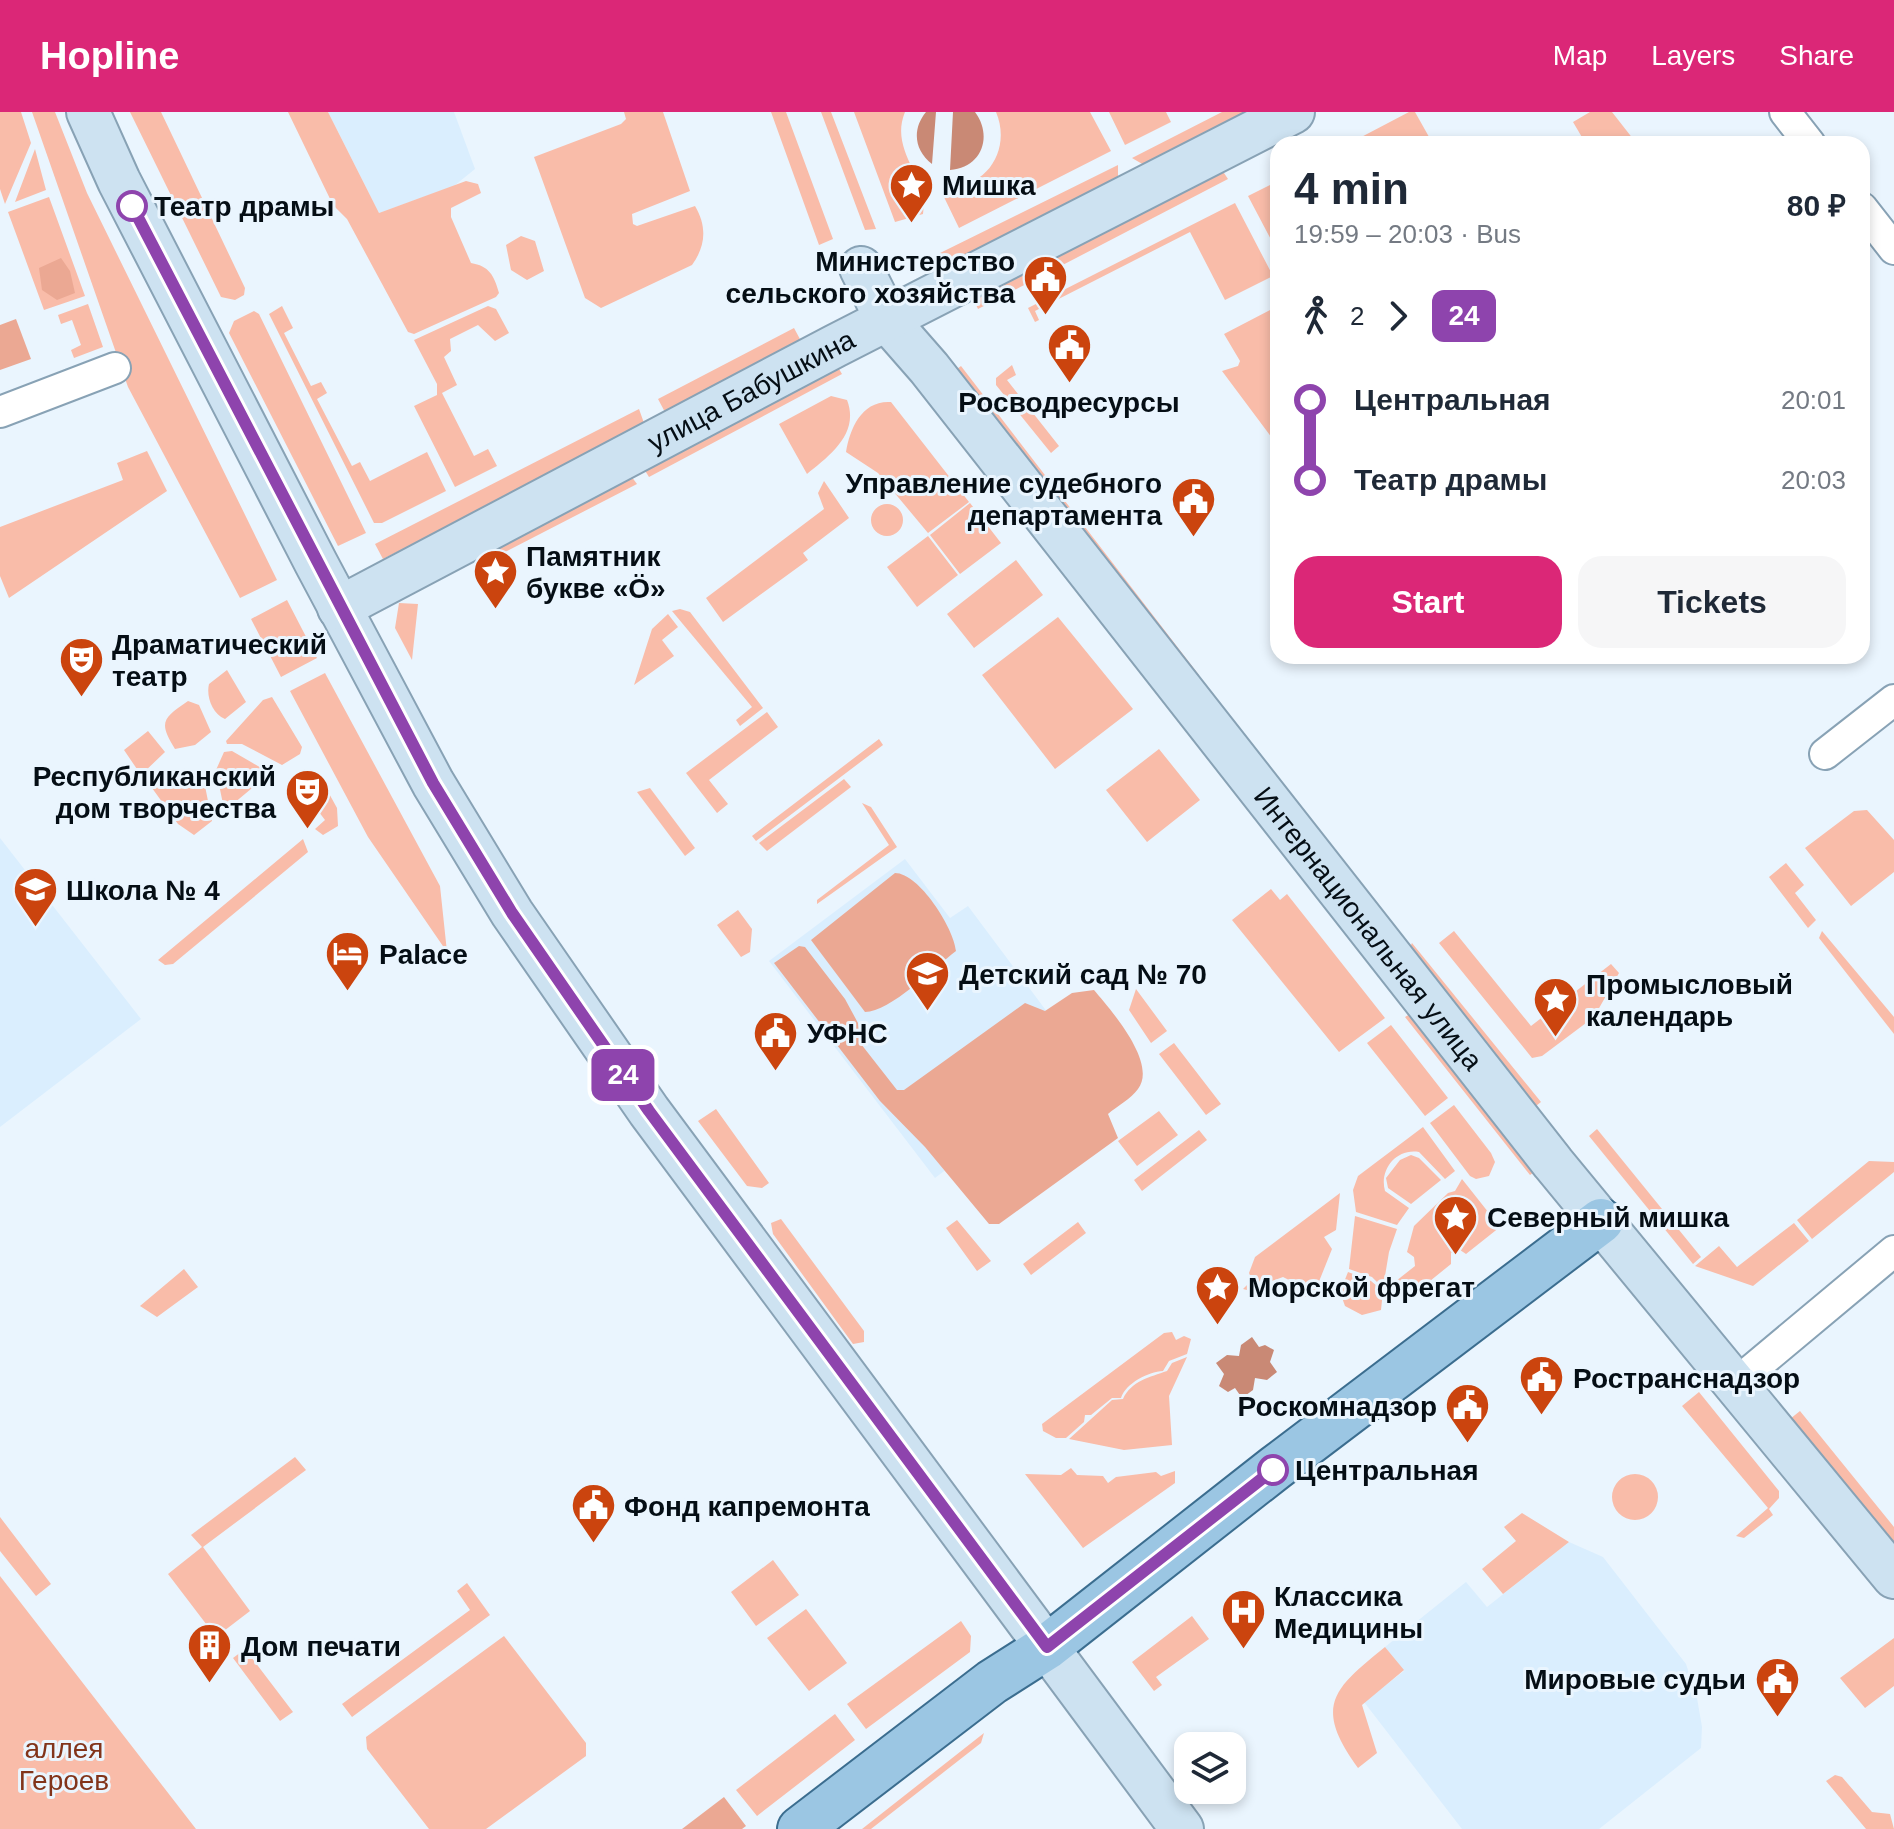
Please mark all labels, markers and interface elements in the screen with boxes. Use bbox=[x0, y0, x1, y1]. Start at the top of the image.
text: Hopline bbox=[40, 35, 179, 77]
text: Map bbox=[1553, 40, 1607, 71]
text: Layers bbox=[1651, 40, 1735, 71]
text: Share bbox=[1779, 40, 1854, 71]
place icon: Мишка bbox=[887, 161, 935, 224]
text: 4 min bbox=[1294, 164, 1409, 213]
place label: Мишка bbox=[942, 170, 1036, 201]
text: 80 ₽ bbox=[1787, 189, 1846, 222]
marker: Театр драмы bbox=[117, 191, 147, 221]
place label: Театр драмы bbox=[154, 191, 335, 222]
text: 19:59 – 20:03 · Bus bbox=[1294, 219, 1521, 249]
place label: Министерство сельского хозяйства bbox=[726, 246, 1015, 309]
public building icon: Министерство сельского хозяйства bbox=[1022, 253, 1070, 316]
icon: walk bbox=[1294, 294, 1338, 338]
icon: forward bbox=[1376, 294, 1420, 338]
text: 24 bbox=[1448, 300, 1480, 331]
text: 2 bbox=[1350, 301, 1364, 331]
public building icon: Росводресурсы bbox=[1045, 321, 1093, 384]
street label: улица Бабушкина bbox=[642, 323, 860, 458]
text: Центральная bbox=[1354, 383, 1551, 416]
text: 20:01 bbox=[1781, 385, 1846, 415]
place label: Росводресурсы bbox=[958, 387, 1180, 418]
text: Театр драмы bbox=[1354, 463, 1547, 496]
text: 20:03 bbox=[1781, 465, 1846, 495]
place label: Управление судебного департамента bbox=[846, 468, 1162, 531]
public building icon: Управление судебного департамента bbox=[1169, 475, 1217, 538]
place label: Памятник букве «Ӧ» bbox=[526, 541, 666, 604]
place icon: Памятник букве «Ӧ» bbox=[471, 548, 519, 611]
button: Start bbox=[1294, 556, 1562, 648]
button: Tickets bbox=[1578, 556, 1846, 648]
place label: Драматический театр bbox=[112, 629, 327, 692]
theatre icon: Драматический театр bbox=[57, 636, 105, 699]
place label: Республиканский дом творчества bbox=[33, 761, 276, 824]
theatre icon: Республиканский дом творчества bbox=[283, 768, 331, 831]
street label: Интернациональная улица bbox=[1248, 781, 1489, 1076]
school or university icon: Школа № 4 bbox=[11, 866, 59, 929]
place label: Школа № 4 bbox=[66, 875, 220, 906]
hotel icon: Palace bbox=[324, 930, 372, 993]
place label: Palace bbox=[379, 939, 468, 970]
school or university icon: Детский сад № 70 bbox=[904, 950, 952, 1013]
place label: Детский сад № 70 bbox=[959, 959, 1207, 990]
place label: Промысловый календарь bbox=[1586, 969, 1793, 1032]
place icon: Промысловый календарь bbox=[1531, 976, 1579, 1039]
public building icon: УФНС bbox=[752, 1009, 800, 1072]
place label: УФНС bbox=[807, 1018, 888, 1049]
line badge: 24 bbox=[587, 1049, 659, 1101]
text: 24 bbox=[607, 1059, 639, 1090]
place icon: Северный мишка bbox=[1432, 1193, 1480, 1256]
place label: Северный мишка bbox=[1487, 1202, 1729, 1233]
place icon: Морской фрегат bbox=[1193, 1263, 1241, 1326]
place label: Морской фрегат bbox=[1248, 1272, 1475, 1303]
public building icon: Ространснадзор bbox=[1518, 1354, 1566, 1417]
place label: Ространснадзор bbox=[1573, 1363, 1800, 1394]
public building icon: Роскомнадзор bbox=[1444, 1382, 1492, 1445]
place label: Роскомнадзор bbox=[1238, 1391, 1437, 1422]
marker: Центральная bbox=[1258, 1455, 1288, 1485]
place label: Центральная bbox=[1295, 1455, 1479, 1486]
public building icon: Фонд капремонта bbox=[569, 1482, 617, 1545]
place label: Фонд капремонта bbox=[624, 1491, 870, 1522]
place label: Классика Медицины bbox=[1274, 1581, 1423, 1644]
hospital icon: Классика Медицины bbox=[1219, 1588, 1267, 1651]
building icon: Дом печати bbox=[186, 1622, 234, 1685]
place label: Дом печати bbox=[241, 1631, 401, 1662]
public building icon: Мировые судьи bbox=[1753, 1655, 1801, 1718]
place label: Мировые судьи bbox=[1524, 1664, 1746, 1695]
map controls bbox=[1174, 1732, 1246, 1804]
button: layers bbox=[1174, 1732, 1246, 1804]
park label: аллея Героев bbox=[19, 1733, 109, 1796]

